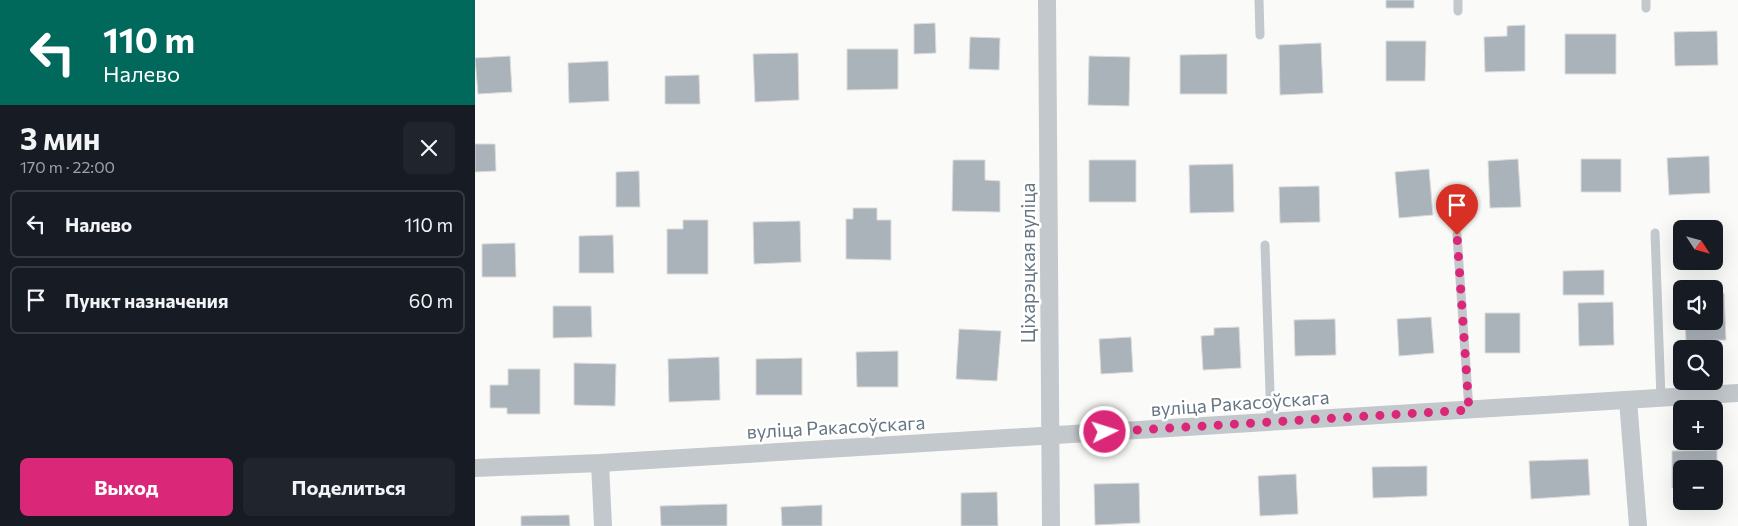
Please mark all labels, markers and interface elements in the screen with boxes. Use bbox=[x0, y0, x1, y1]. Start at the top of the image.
text: 110 m bbox=[103, 17, 195, 60]
icon: left bbox=[20, 20, 85, 85]
text: Налево bbox=[103, 60, 180, 87]
text: 3 мин bbox=[20, 119, 100, 156]
button: close bbox=[403, 122, 455, 174]
text: 170 m · 22:00 bbox=[20, 157, 115, 176]
street label: Ціхарэцкая вуліца bbox=[1016, 183, 1039, 343]
pin bbox=[1436, 184, 1478, 235]
icon: arrive bbox=[1443, 191, 1471, 219]
icon: left bbox=[22, 210, 50, 238]
text: Налево bbox=[65, 213, 132, 236]
text: 110 m bbox=[404, 213, 453, 236]
north arrow bbox=[1673, 220, 1723, 270]
map controls bbox=[1673, 220, 1723, 510]
button: sound bbox=[1673, 280, 1723, 330]
icon: arrive bbox=[22, 286, 50, 314]
text: Пункт назначения bbox=[65, 289, 228, 312]
text: 60 m bbox=[409, 289, 453, 312]
button: search bbox=[1673, 340, 1723, 390]
street label: вуліца Ракасоўскага bbox=[1150, 385, 1330, 420]
button: + bbox=[1673, 400, 1723, 450]
position arrow bbox=[1078, 405, 1130, 457]
street label: вуліца Ракасоўскага bbox=[746, 410, 926, 443]
button: Выход bbox=[20, 458, 233, 516]
button: Поделиться bbox=[243, 458, 455, 516]
button: − bbox=[1673, 460, 1723, 510]

